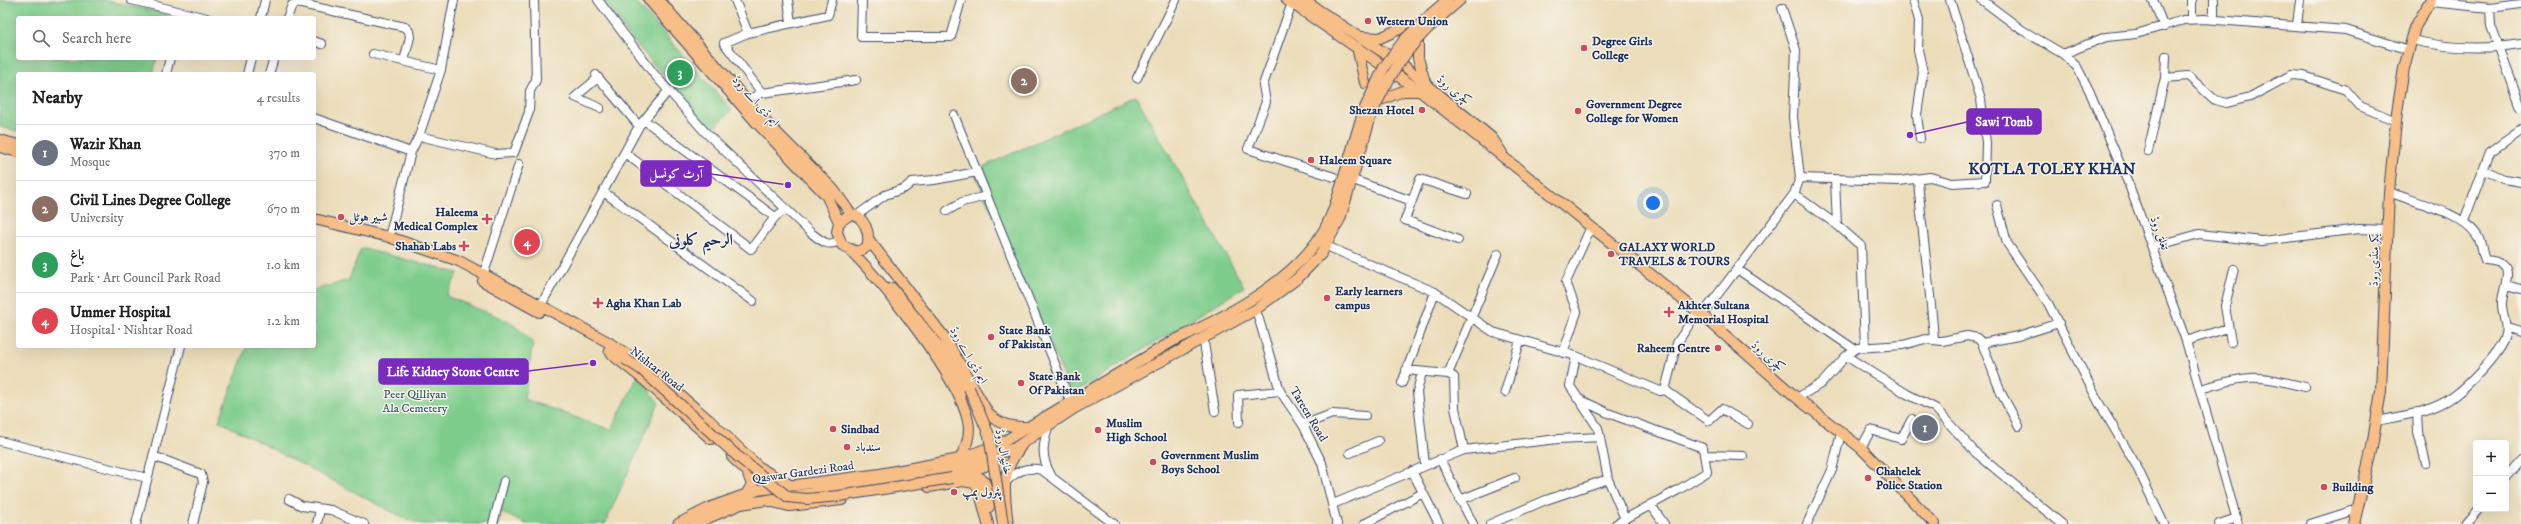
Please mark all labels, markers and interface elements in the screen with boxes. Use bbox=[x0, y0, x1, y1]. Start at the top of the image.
place label: Western Union bbox=[1375, 14, 1449, 29]
search box bbox=[16, 16, 316, 60]
marker: Western Union bbox=[1363, 16, 1373, 26]
icon: search bbox=[30, 27, 52, 49]
text: Search here bbox=[62, 29, 131, 48]
place label: Degree Girls College bbox=[1592, 34, 1652, 63]
marker: Degree Girls College bbox=[1579, 43, 1589, 53]
pin: 3 bbox=[667, 58, 693, 88]
pin: 2 bbox=[1011, 66, 1037, 96]
street label: کچری روڈ bbox=[1434, 72, 1474, 109]
street label: ایم ڈی اے روڈ bbox=[727, 73, 783, 132]
text: Nearby bbox=[32, 87, 82, 109]
text: 4 results bbox=[257, 90, 300, 106]
place label: Government Degree College for Women bbox=[1586, 97, 1682, 126]
place label: Shezan Hotel bbox=[1349, 103, 1414, 118]
marker: Shezan Hotel bbox=[1417, 105, 1427, 115]
marker: Government Degree College for Women bbox=[1573, 106, 1583, 116]
callout: Sawi Tomb bbox=[1967, 109, 2041, 134]
text: Sawi Tomb bbox=[1975, 114, 2033, 130]
text: Wazir Khan bbox=[70, 135, 141, 154]
text: 1 bbox=[43, 145, 47, 161]
text: 370 m bbox=[269, 145, 300, 161]
place label: Haleem Square bbox=[1319, 153, 1392, 168]
text: Mosque bbox=[70, 154, 110, 170]
marker: Haleem Square bbox=[1306, 155, 1316, 165]
district label: KOTLA TOLEY KHAN bbox=[1968, 159, 2136, 179]
callout: آرٹ کونسل bbox=[641, 161, 711, 186]
text: آرٹ کونسل bbox=[649, 165, 705, 183]
text: Civil Lines Degree College bbox=[70, 191, 231, 210]
your location bbox=[1643, 193, 1663, 213]
text: 2 bbox=[42, 201, 48, 217]
text: 670 m bbox=[267, 201, 300, 217]
place label: Haleema Medical Complex bbox=[393, 205, 479, 234]
text: University bbox=[70, 210, 124, 226]
place label: شبیر ہوٹل bbox=[349, 210, 388, 225]
marker: شبیر ہوٹل bbox=[336, 212, 346, 222]
marker: Haleema Medical Complex bbox=[481, 213, 493, 225]
street label: تغلق روڈ bbox=[2147, 214, 2173, 253]
pin: 4 bbox=[514, 227, 540, 257]
district label: الرحیم کلونی bbox=[668, 230, 733, 256]
street label: بکر منڈی روڈ bbox=[2367, 233, 2382, 287]
place label: Shahab Labs bbox=[395, 239, 456, 254]
place label: GALAXY WORLD TRAVELS & TOURS bbox=[1618, 240, 1730, 269]
marker: Shahab Labs bbox=[459, 241, 469, 251]
text: باغ bbox=[70, 246, 84, 265]
marker: GALAXY WORLD TRAVELS & TOURS bbox=[1606, 249, 1616, 259]
text: 3 bbox=[43, 257, 47, 273]
text: 1.0 km bbox=[266, 257, 300, 273]
text: Park · Art Council Park Road bbox=[70, 270, 221, 286]
place label: Early learners campus bbox=[1335, 284, 1402, 313]
marker: Early learners campus bbox=[1322, 293, 1332, 303]
place label: Agha Khan Lab bbox=[605, 296, 682, 311]
marker: Agha Khan Lab bbox=[593, 298, 603, 308]
place label: Akhter Sultana Memorial Hospital bbox=[1677, 298, 1769, 327]
text: Ummer Hospital bbox=[70, 303, 170, 322]
marker: Akhter Sultana Memorial Hospital bbox=[1663, 306, 1675, 318]
text: 4 bbox=[41, 313, 49, 329]
text: 1.2 km bbox=[267, 313, 300, 329]
text: Hospital · Nishtar Road bbox=[70, 322, 193, 338]
place label: State Bank of Pakistan bbox=[999, 323, 1052, 352]
street label: ایم ڈی اے روڈ bbox=[944, 324, 991, 388]
marker: State Bank of Pakistan bbox=[986, 332, 996, 342]
street label: کچری روڈ bbox=[1748, 337, 1787, 375]
place label: Raheem Centre bbox=[1637, 341, 1710, 356]
marker: Raheem Centre bbox=[1713, 343, 1723, 353]
street label: Nishtar Road bbox=[627, 344, 686, 395]
callout: Life Kidney Stone Centre bbox=[379, 359, 528, 384]
text: Life Kidney Stone Centre bbox=[387, 364, 520, 381]
place label: State Bank Of Pakistan bbox=[1029, 369, 1085, 398]
marker: State Bank Of Pakistan bbox=[1016, 378, 1026, 388]
street label: Tareen Road bbox=[1286, 384, 1331, 444]
park label: Peer Qilliyan Ala Cemetery bbox=[383, 387, 448, 416]
pin: 1 bbox=[1912, 413, 1938, 443]
place label: Muslim High School bbox=[1106, 416, 1167, 445]
place label: Sindbad bbox=[841, 422, 880, 437]
marker: Sindbad bbox=[828, 424, 838, 434]
marker: Muslim High School bbox=[1093, 425, 1103, 435]
street label: خانیوال روڈ bbox=[992, 428, 1015, 477]
place label: سندباد bbox=[855, 440, 881, 455]
map controls bbox=[2473, 440, 2509, 512]
button: + bbox=[2473, 440, 2509, 476]
marker: سندباد bbox=[842, 442, 852, 452]
place label: Government Muslim Boys School bbox=[1161, 448, 1259, 477]
marker: Government Muslim Boys School bbox=[1148, 457, 1158, 467]
street label: Qaswar Gardezi Road bbox=[751, 458, 855, 487]
place label: Chahelek Police Station bbox=[1876, 464, 1943, 493]
marker: Chahelek Police Station bbox=[1863, 473, 1873, 483]
button: − bbox=[2473, 476, 2509, 512]
place label: Building bbox=[2332, 480, 2374, 495]
marker: Building bbox=[2319, 482, 2329, 492]
place label: پٹرول پمپ bbox=[962, 485, 1002, 501]
marker: پٹرول پمپ bbox=[949, 487, 959, 497]

